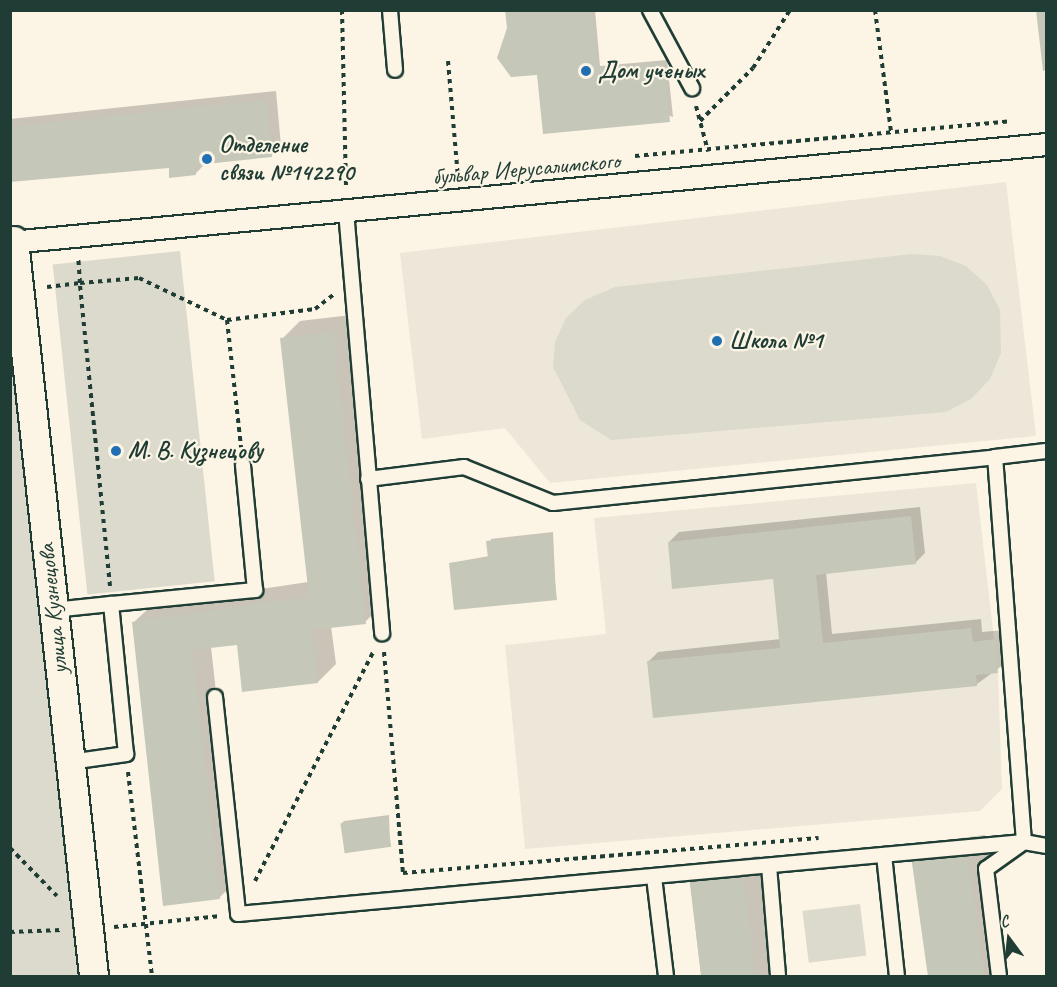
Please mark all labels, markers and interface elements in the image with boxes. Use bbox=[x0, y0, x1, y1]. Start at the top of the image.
place label: Дом ученых bbox=[598, 57, 701, 85]
marker: Дом ученых bbox=[579, 64, 593, 78]
place label: Отделение связи №142290 bbox=[219, 131, 354, 187]
street label: бульвар Иерусалимского bbox=[430, 146, 622, 192]
marker: Отделение связи №142290 bbox=[200, 152, 214, 166]
place label: Школа №1 bbox=[729, 327, 823, 355]
marker: Школа №1 bbox=[710, 334, 724, 348]
place label: М. В. Кузнецову bbox=[128, 437, 262, 465]
marker: М. В. Кузнецову bbox=[109, 444, 123, 458]
street label: улица Кузнецова bbox=[32, 542, 74, 676]
north arrow bbox=[979, 909, 1039, 969]
text: С bbox=[998, 911, 1011, 932]

